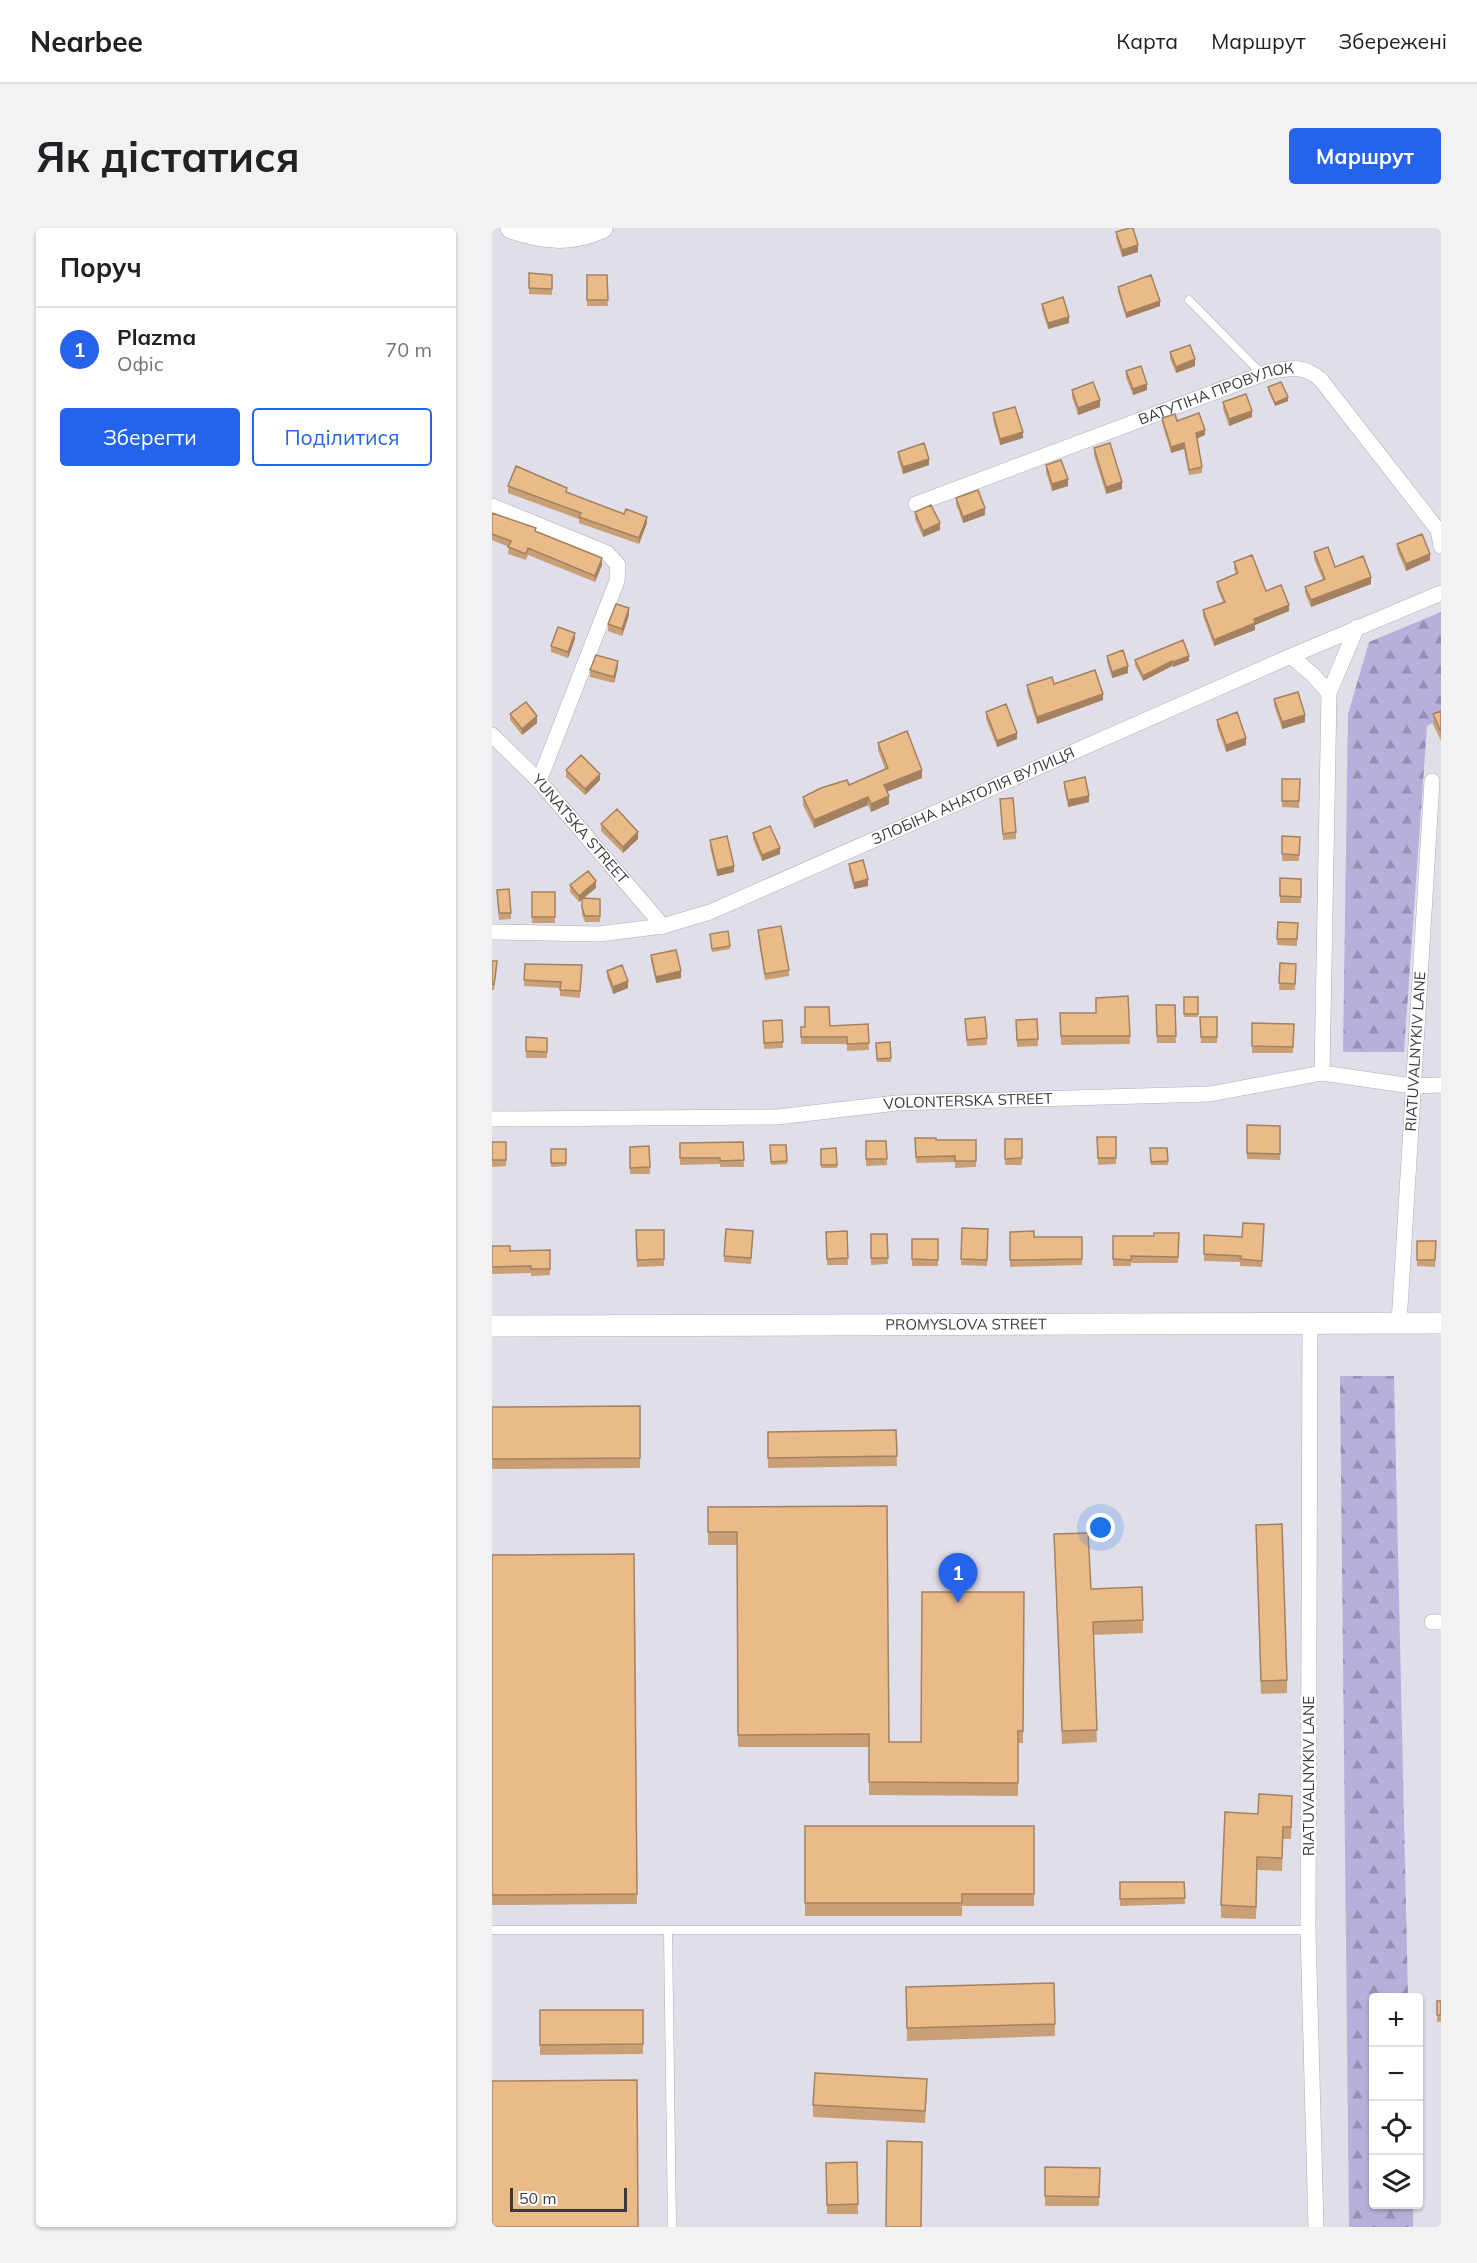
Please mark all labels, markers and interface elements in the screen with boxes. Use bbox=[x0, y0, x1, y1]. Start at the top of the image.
text: Nearbee bbox=[30, 24, 143, 59]
text: Карта bbox=[1116, 28, 1178, 54]
text: Маршрут bbox=[1211, 28, 1306, 54]
text: Збережені bbox=[1339, 28, 1447, 54]
button: Маршрут bbox=[1289, 128, 1441, 184]
text: Як дістатися bbox=[36, 130, 300, 183]
text: Поруч bbox=[60, 251, 142, 284]
text: Plazma bbox=[117, 323, 196, 351]
text: 1 bbox=[74, 337, 86, 362]
text: 70 m bbox=[385, 337, 432, 362]
text: Офіс bbox=[117, 351, 164, 376]
street label: ВАТУТІНА ПРОВУЛОК bbox=[1136, 358, 1294, 429]
button: Зберегти bbox=[60, 408, 240, 466]
button: Поділитися bbox=[252, 408, 432, 466]
street label: ЗЛОБІНА АНАТОЛІЯ ВУЛИЦЯ bbox=[868, 743, 1077, 849]
street label: YUNATSKA STREET bbox=[528, 769, 633, 888]
street label: RIATUVALNYKIV LANE bbox=[1401, 971, 1429, 1132]
street label: VOLONTERSKA STREET bbox=[883, 1089, 1053, 1113]
street label: PROMYSLOVA STREET bbox=[885, 1314, 1047, 1334]
your location bbox=[1086, 1513, 1115, 1542]
pin: 1 bbox=[938, 1554, 978, 1603]
street label: RIATUVALNYKIV LANE bbox=[1299, 1696, 1318, 1856]
map controls bbox=[1369, 1993, 1423, 2209]
button: + bbox=[1369, 1993, 1423, 2047]
button: − bbox=[1369, 2047, 1423, 2101]
button: locate bbox=[1369, 2101, 1423, 2155]
button: layers bbox=[1369, 2155, 1423, 2209]
scale bar bbox=[510, 2185, 627, 2212]
text: 50 m bbox=[519, 2188, 556, 2208]

